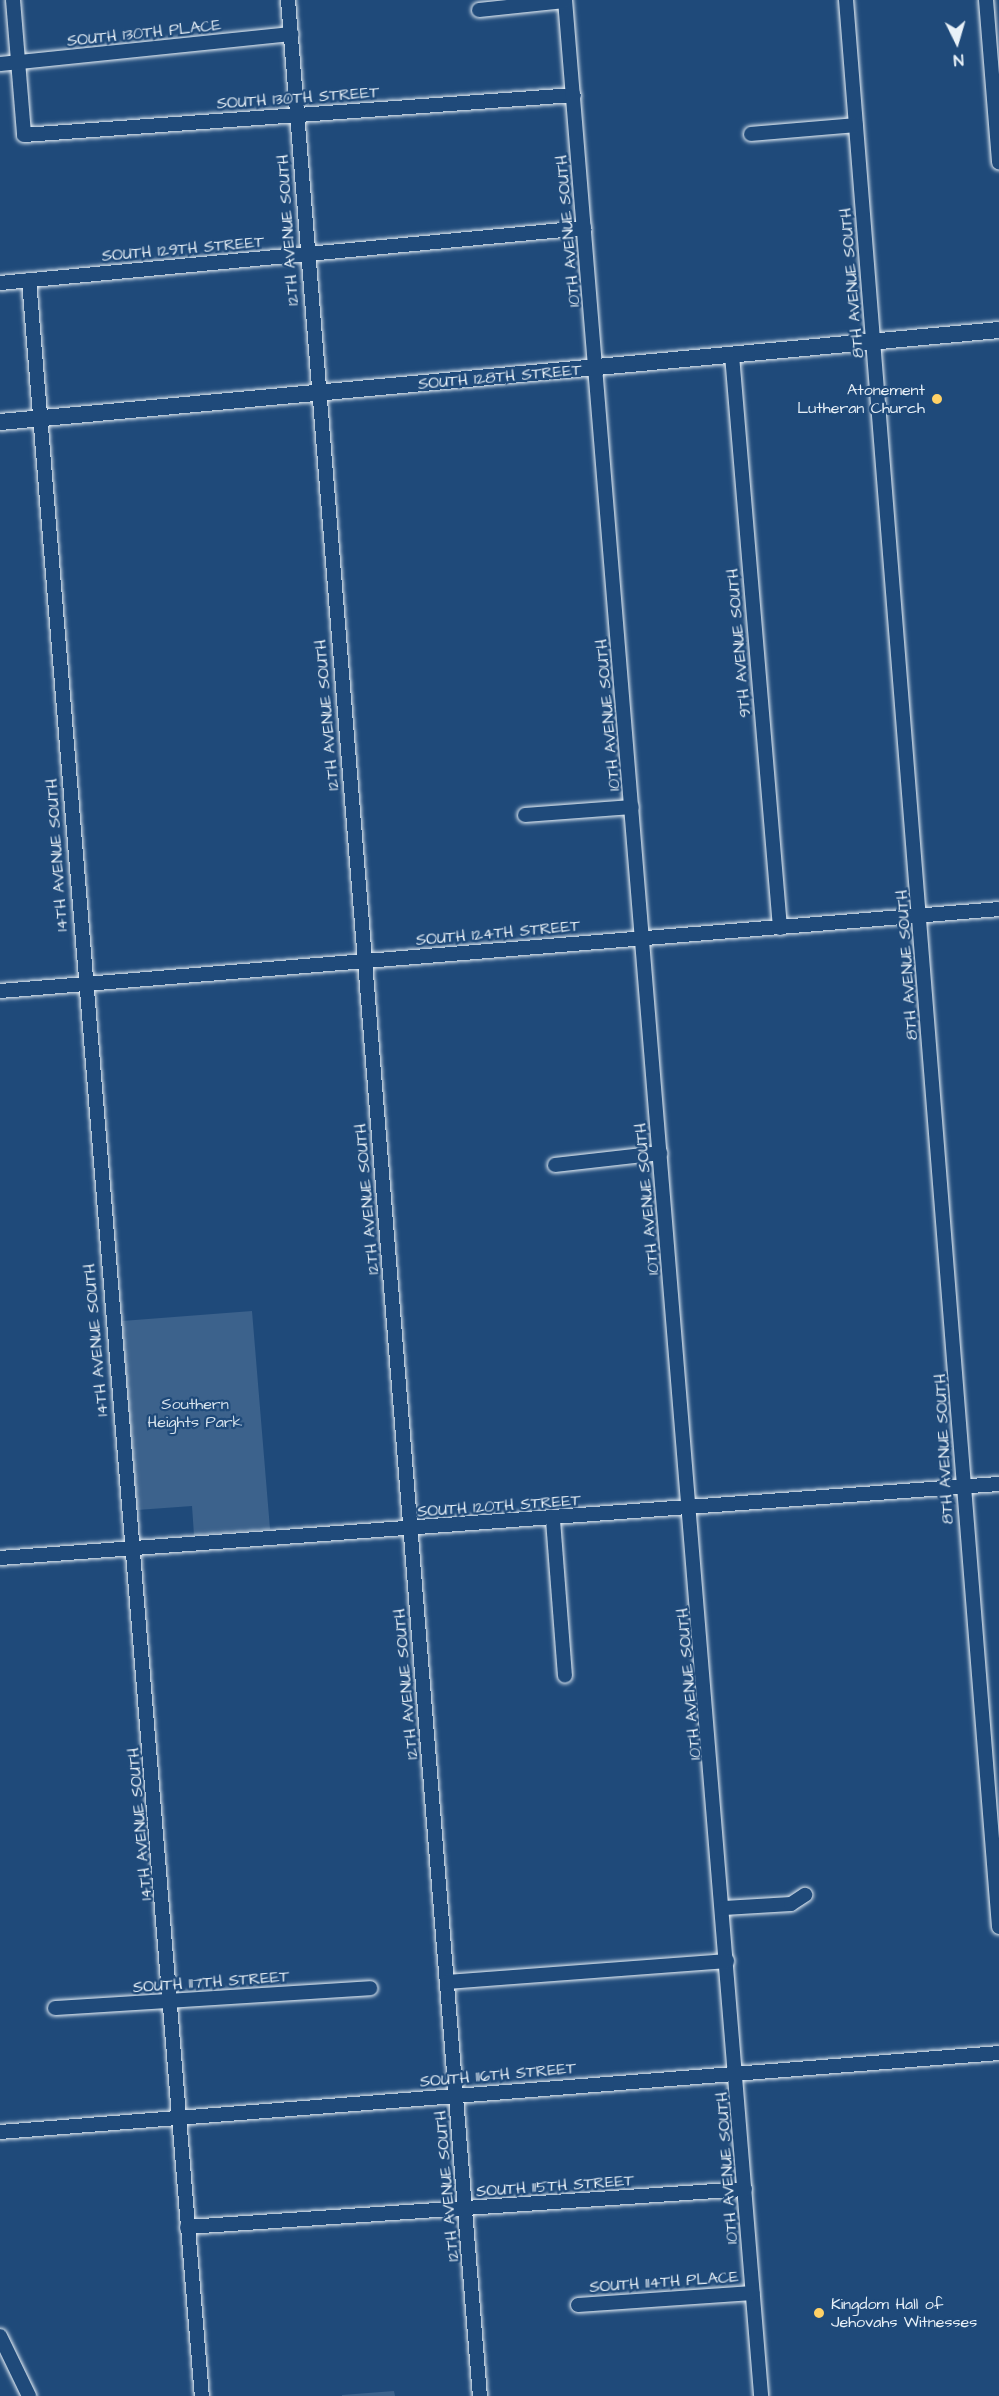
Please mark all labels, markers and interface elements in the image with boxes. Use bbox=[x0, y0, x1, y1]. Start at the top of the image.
north arrow bbox=[927, 12, 987, 72]
street label: SOUTH 130TH PLACE bbox=[66, 15, 222, 51]
text: N bbox=[953, 49, 965, 71]
street label: SOUTH 130TH STREET bbox=[216, 83, 380, 113]
street label: 12TH AVENUE SOUTH bbox=[273, 154, 303, 306]
street label: 10TH AVENUE SOUTH bbox=[552, 154, 584, 308]
street label: 8TH AVENUE SOUTH bbox=[836, 207, 868, 359]
street label: SOUTH 129TH STREET bbox=[101, 232, 265, 266]
street label: SOUTH 128TH STREET bbox=[417, 360, 583, 394]
place label: Atonement Lutheran Church bbox=[797, 380, 925, 418]
marker: Atonement Lutheran Church bbox=[930, 392, 944, 406]
street label: 9TH AVENUE SOUTH bbox=[723, 568, 755, 718]
street label: 10TH AVENUE SOUTH bbox=[592, 638, 624, 792]
street label: 12TH AVENUE SOUTH bbox=[311, 639, 343, 791]
street label: 14TH AVENUE SOUTH bbox=[42, 778, 72, 932]
street label: 8TH AVENUE SOUTH bbox=[892, 889, 922, 1041]
street label: SOUTH 124TH STREET bbox=[415, 916, 581, 950]
street label: 10TH AVENUE SOUTH bbox=[631, 1122, 663, 1276]
street label: 12TH AVENUE SOUTH bbox=[351, 1123, 383, 1275]
street label: 14TH AVENUE SOUTH bbox=[80, 1263, 112, 1417]
street label: 8TH AVENUE SOUTH bbox=[930, 1373, 958, 1525]
park label: Southern Heights Park bbox=[148, 1394, 242, 1432]
street label: SOUTH 120TH STREET bbox=[417, 1491, 581, 1521]
street label: 10TH AVENUE SOUTH bbox=[673, 1607, 705, 1761]
street label: 12TH AVENUE SOUTH bbox=[390, 1608, 422, 1760]
street label: 14TH AVENUE SOUTH bbox=[124, 1747, 156, 1901]
street label: SOUTH 117TH STREET bbox=[132, 1967, 290, 1997]
street label: SOUTH 116TH STREET bbox=[419, 2059, 577, 2091]
street label: 10TH AVENUE SOUTH bbox=[712, 2091, 742, 2245]
street label: 12TH AVENUE SOUTH bbox=[431, 2110, 463, 2262]
street label: SOUTH 115TH STREET bbox=[475, 2171, 635, 2201]
street label: SOUTH 114TH PLACE bbox=[589, 2267, 739, 2297]
place label: Kingdom Hall of Jehovahs Witnesses bbox=[831, 2294, 977, 2332]
marker: Kingdom Hall of Jehovahs Witnesses bbox=[812, 2306, 826, 2320]

